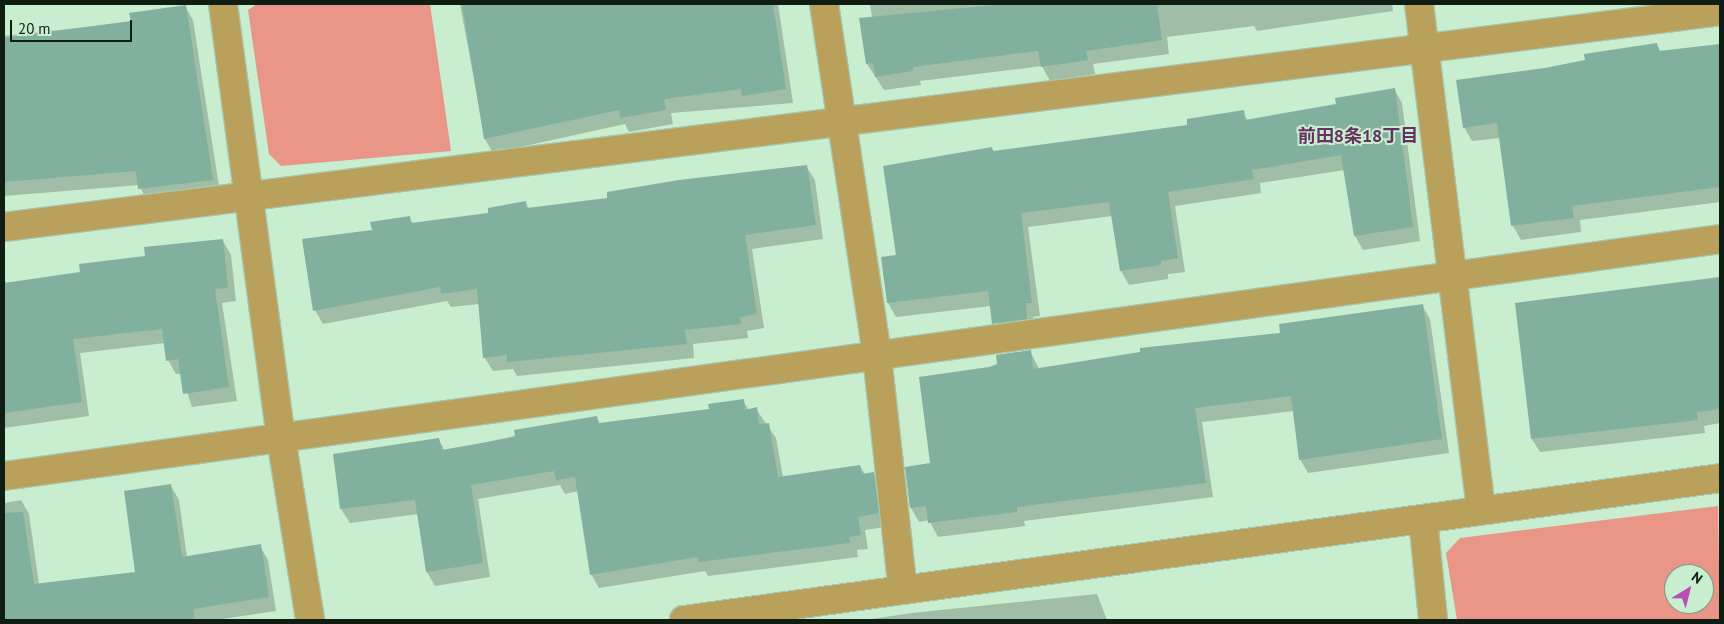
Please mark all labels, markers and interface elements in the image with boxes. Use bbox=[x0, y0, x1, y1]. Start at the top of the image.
scale bar bbox=[12, 10, 135, 42]
text: 20 m bbox=[18, 19, 51, 38]
district label: 前田8条18丁目 bbox=[1298, 125, 1418, 147]
north arrow bbox=[1664, 564, 1714, 614]
text: N bbox=[1688, 568, 1706, 588]

